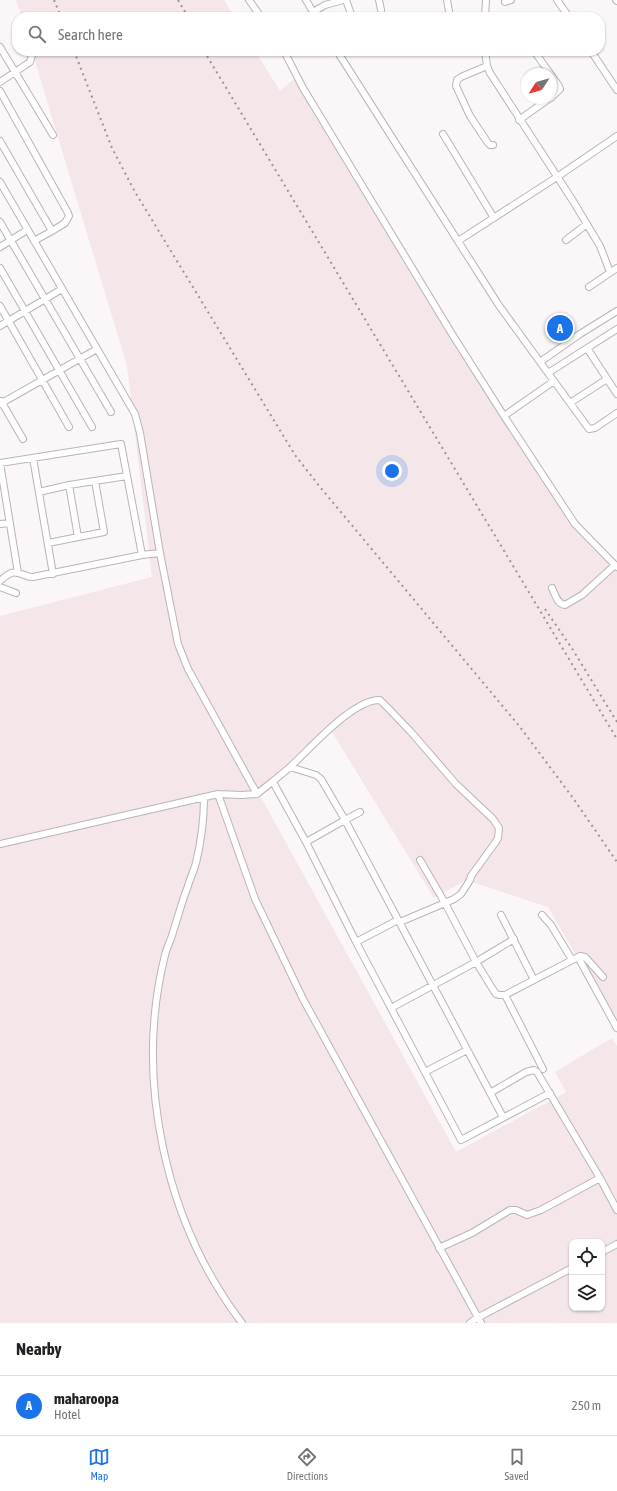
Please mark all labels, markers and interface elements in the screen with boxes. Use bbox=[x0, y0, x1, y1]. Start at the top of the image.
search box bbox=[12, 12, 605, 56]
icon: search bbox=[26, 23, 48, 45]
text: Search here bbox=[58, 26, 123, 43]
north arrow bbox=[521, 68, 557, 104]
pin: A bbox=[547, 313, 573, 343]
your location bbox=[382, 461, 402, 481]
map controls bbox=[569, 1239, 605, 1311]
button: locate bbox=[569, 1239, 605, 1275]
button: layers bbox=[569, 1275, 605, 1311]
text: Nearby bbox=[16, 1339, 62, 1359]
text: maharoopa bbox=[54, 1390, 119, 1407]
text: A bbox=[26, 1398, 32, 1413]
text: 250 m bbox=[572, 1398, 601, 1413]
text: Hotel bbox=[54, 1407, 81, 1422]
tab: Map bbox=[88, 1446, 110, 1482]
tab: Directions bbox=[287, 1446, 328, 1482]
tab: Saved bbox=[504, 1446, 529, 1482]

